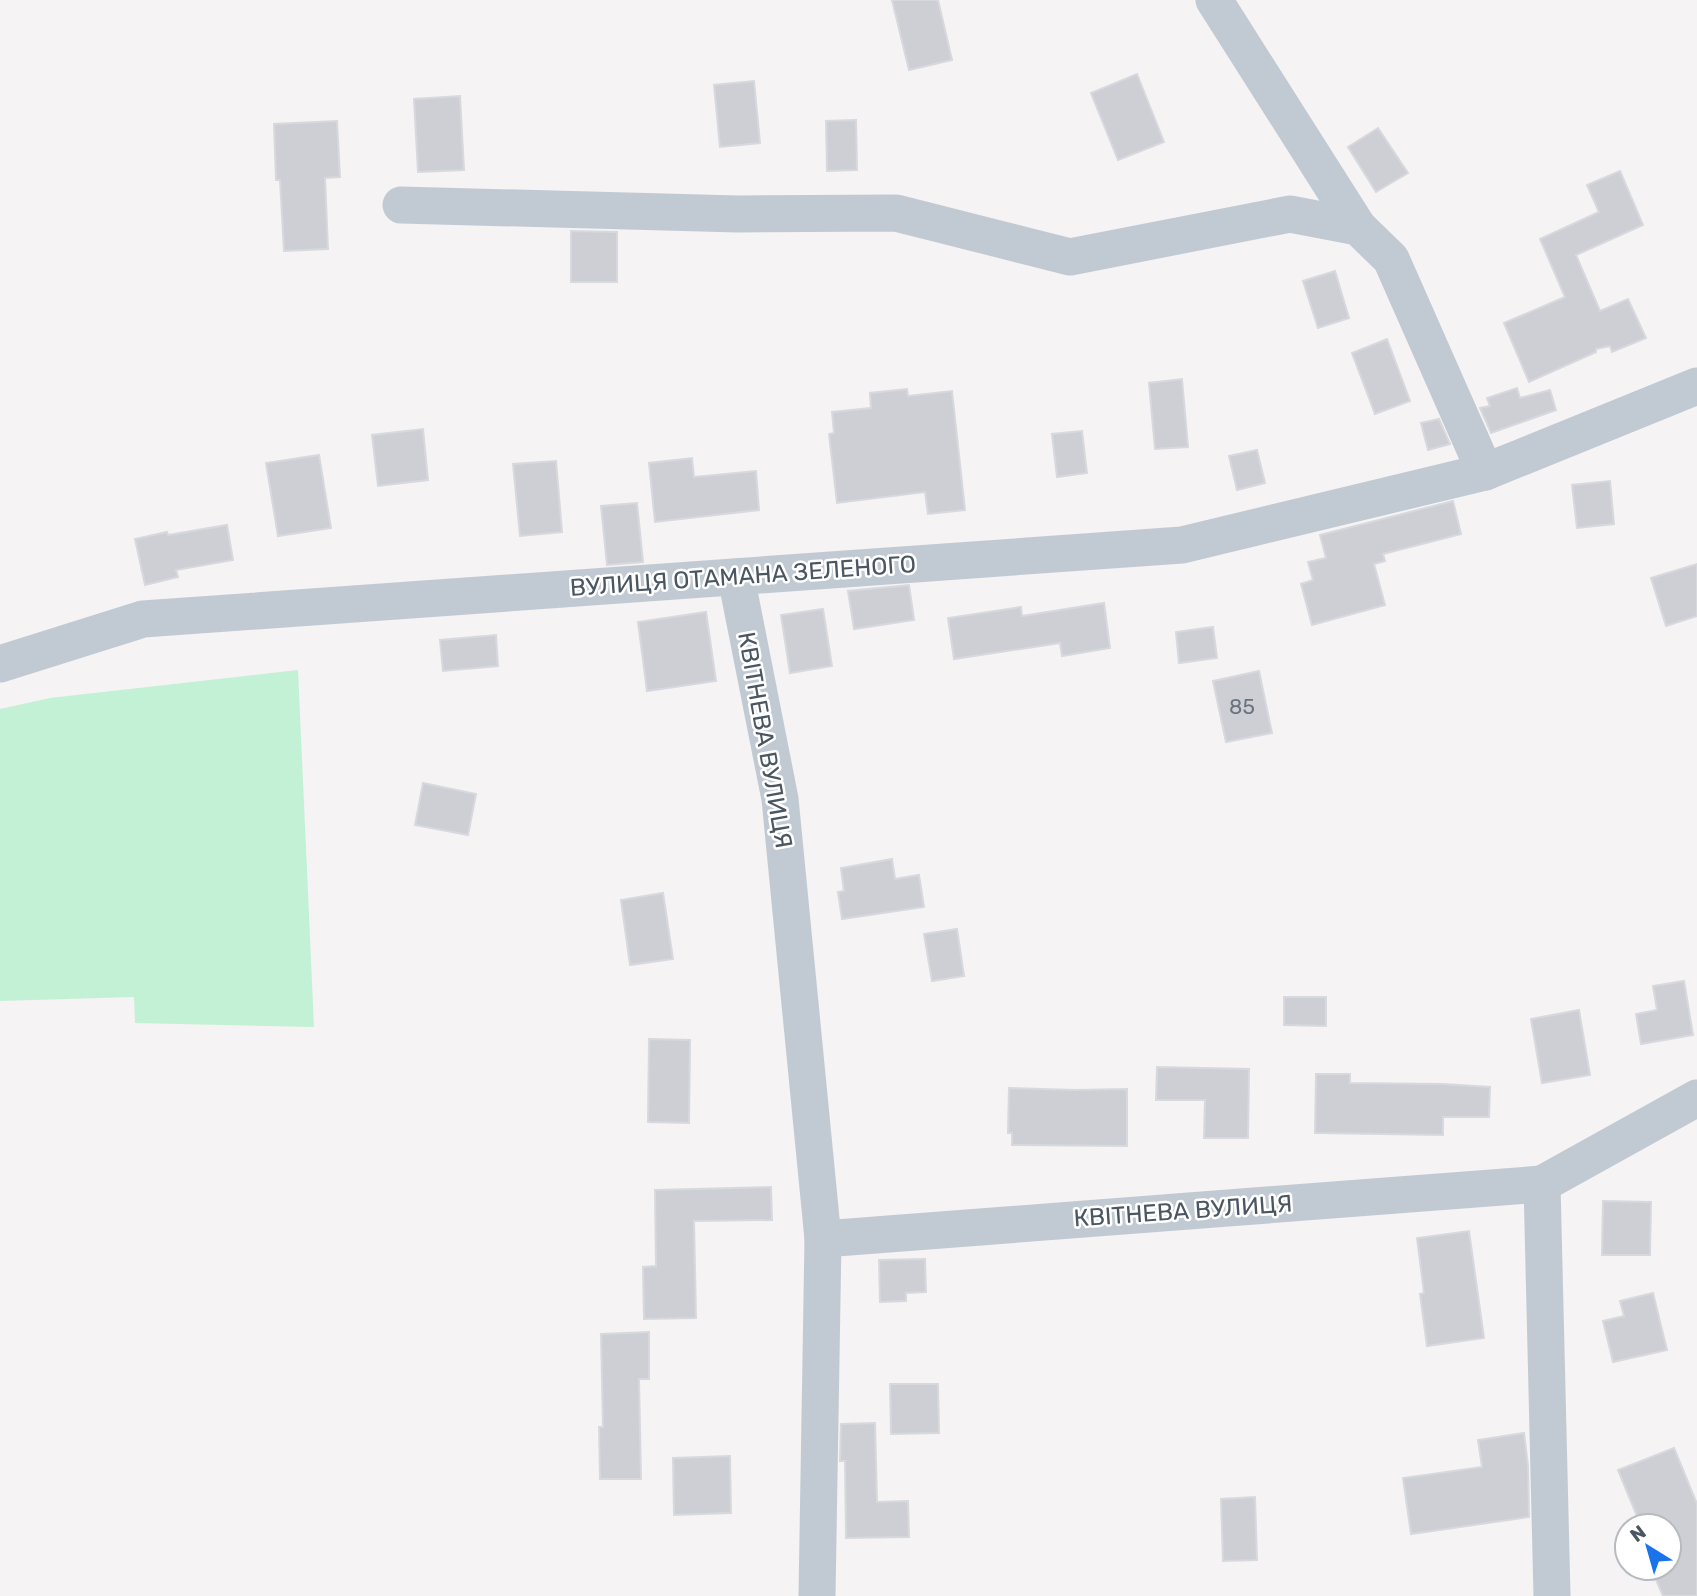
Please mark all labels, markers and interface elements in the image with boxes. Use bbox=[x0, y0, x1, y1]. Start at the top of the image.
street label: ВУЛИЦЯ ОТАМАНА ЗЕЛЕНОГО bbox=[569, 550, 917, 602]
street label: КВІТНЕВА ВУЛИЦЯ bbox=[732, 630, 798, 850]
house number: 85 bbox=[1229, 694, 1255, 719]
street label: КВІТНЕВА ВУЛИЦЯ bbox=[1073, 1189, 1293, 1233]
north arrow bbox=[1613, 1512, 1683, 1582]
text: N bbox=[1626, 1521, 1650, 1547]

